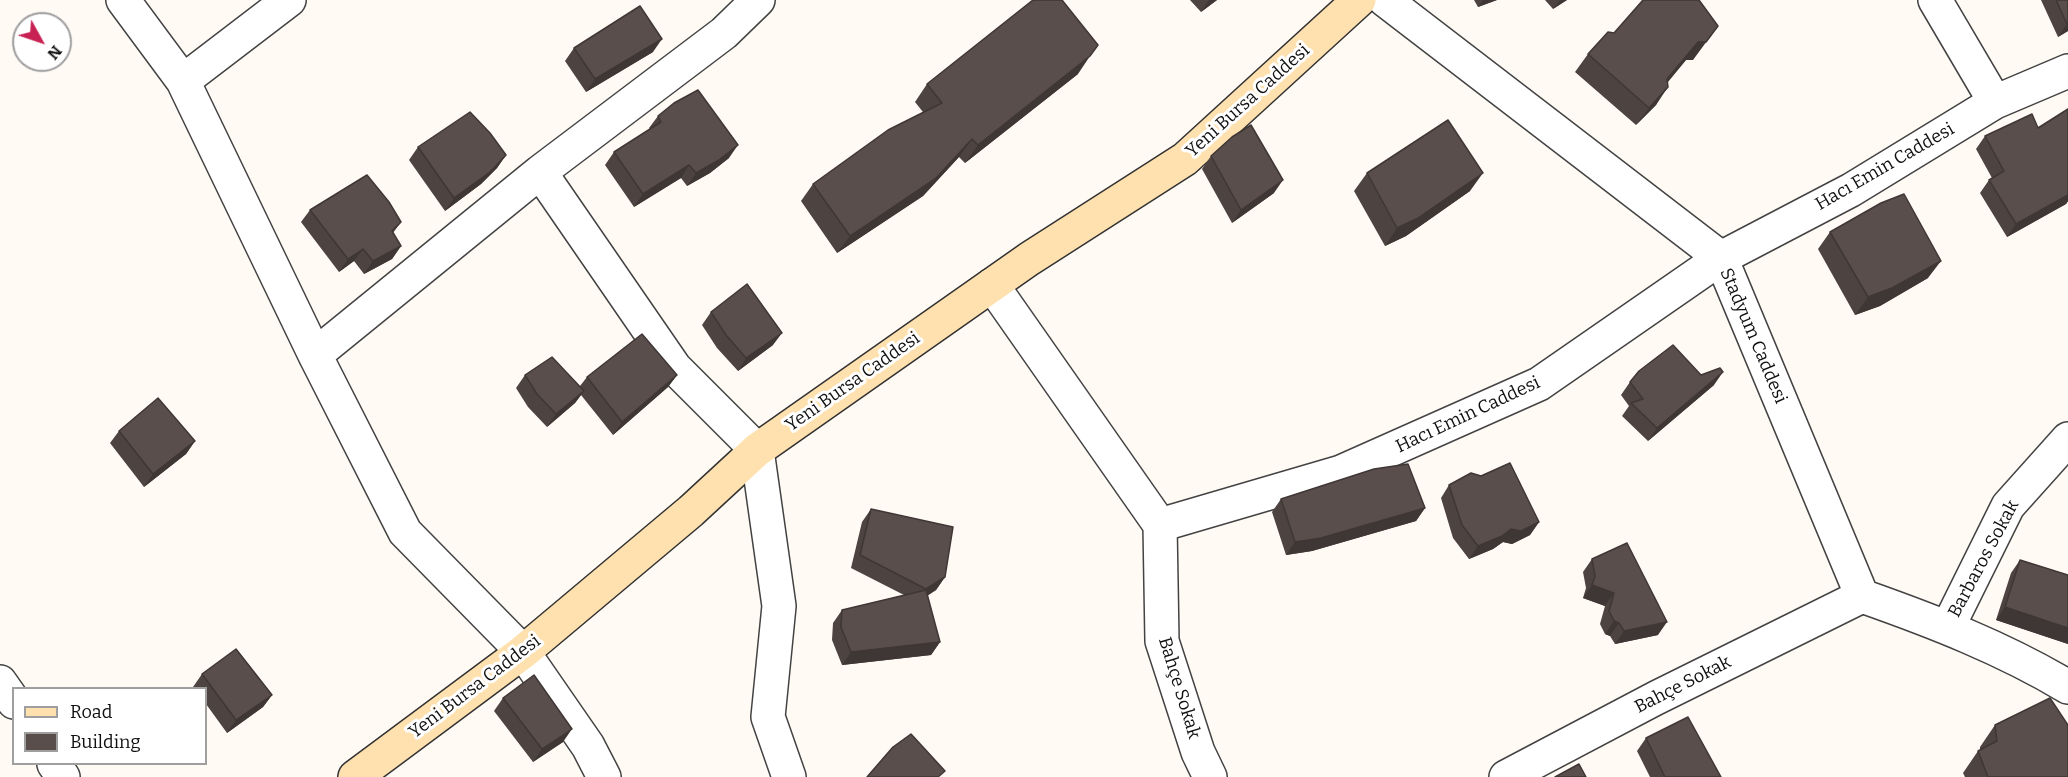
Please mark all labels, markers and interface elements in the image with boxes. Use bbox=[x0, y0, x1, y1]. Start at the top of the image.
north arrow bbox=[12, 12, 72, 72]
street label: Yeni Bursa Caddesi bbox=[1182, 40, 1314, 162]
text: N bbox=[43, 42, 66, 63]
street label: Hacı Emin Caddesi bbox=[1812, 118, 1958, 216]
street label: Stadyum Caddesi bbox=[1715, 265, 1791, 407]
street label: Yeni Bursa Caddesi bbox=[782, 328, 924, 436]
street label: Hacı Emin Caddesi bbox=[1392, 372, 1544, 458]
street label: Barbaros Sokak bbox=[1944, 497, 2024, 621]
street label: Yeni Bursa Caddesi bbox=[405, 631, 545, 743]
street label: Bahçe Sokak bbox=[1153, 635, 1205, 741]
street label: Bahçe Sokak bbox=[1631, 651, 1735, 719]
legend bbox=[12, 687, 207, 765]
text: Road bbox=[70, 701, 112, 723]
text: Building bbox=[70, 731, 141, 753]

